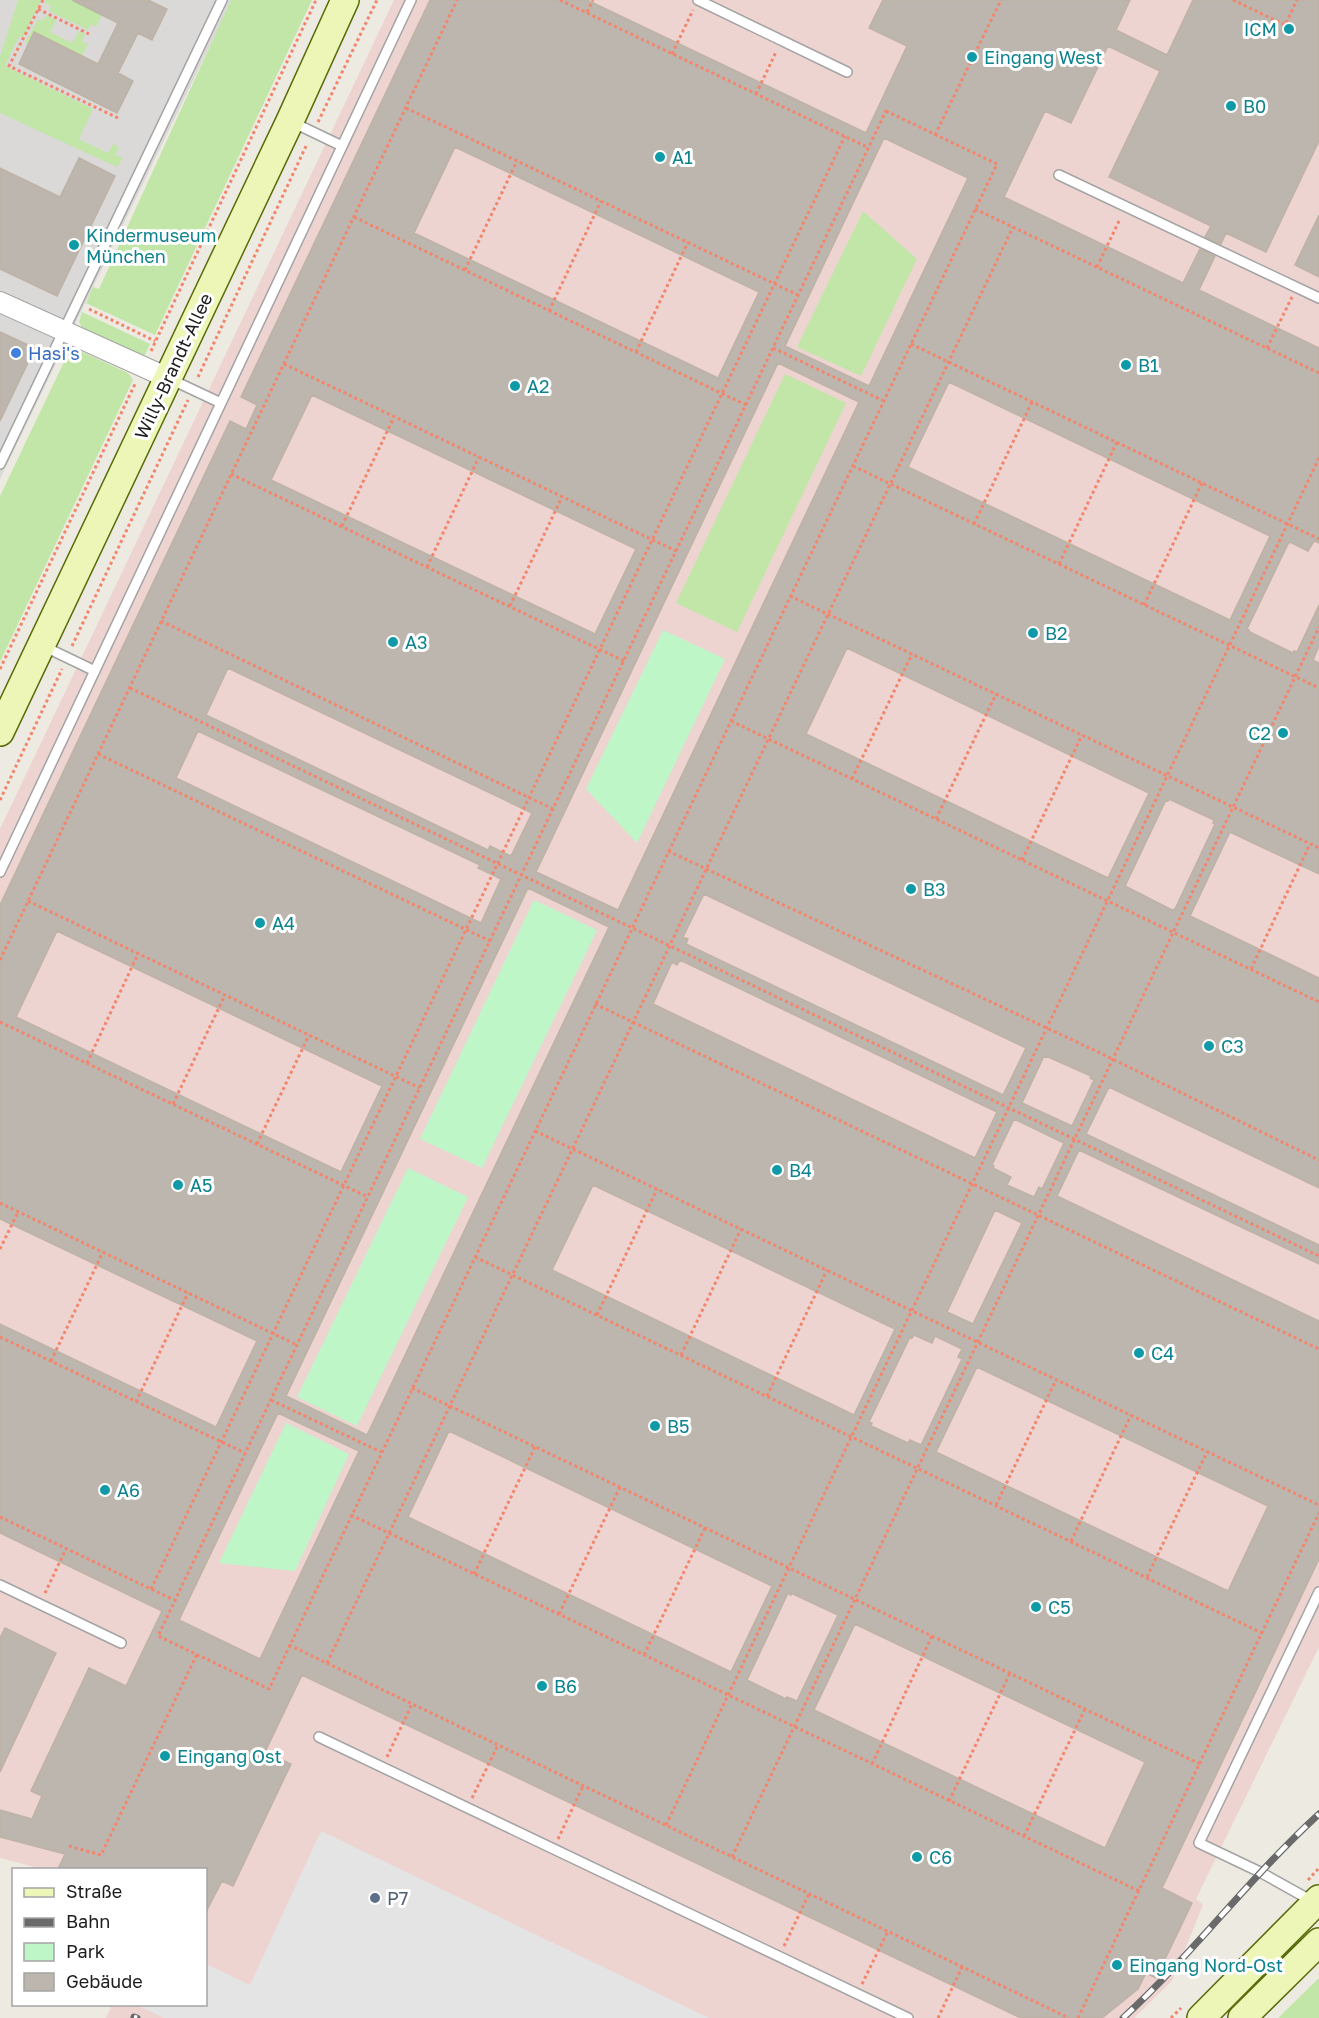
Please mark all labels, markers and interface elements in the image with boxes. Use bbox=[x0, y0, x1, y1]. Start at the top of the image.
place label: ICM bbox=[1244, 18, 1277, 40]
marker: ICM bbox=[1282, 22, 1296, 36]
place label: Eingang West bbox=[984, 46, 1103, 68]
marker: Eingang West bbox=[965, 50, 979, 64]
place label: B0 bbox=[1243, 95, 1266, 117]
marker: B0 bbox=[1224, 99, 1238, 113]
place label: A1 bbox=[672, 146, 693, 168]
marker: A1 bbox=[653, 150, 667, 164]
place label: Kindermuseum München bbox=[86, 224, 216, 267]
marker: Kindermuseum München bbox=[67, 238, 81, 252]
street label: Willy-Brandt-Allee bbox=[130, 289, 216, 443]
place label: Hasi's bbox=[28, 342, 80, 364]
marker: Hasi's bbox=[9, 346, 23, 360]
place label: B1 bbox=[1138, 354, 1159, 376]
marker: B1 bbox=[1119, 358, 1133, 372]
place label: A2 bbox=[527, 375, 550, 397]
marker: A2 bbox=[508, 379, 522, 393]
place label: B2 bbox=[1045, 622, 1068, 644]
marker: B2 bbox=[1026, 626, 1040, 640]
place label: A3 bbox=[405, 631, 428, 653]
marker: A3 bbox=[386, 635, 400, 649]
place label: C2 bbox=[1248, 722, 1271, 744]
marker: C2 bbox=[1276, 726, 1290, 740]
place label: B3 bbox=[923, 878, 946, 900]
marker: B3 bbox=[904, 882, 918, 896]
place label: A4 bbox=[272, 912, 295, 934]
marker: A4 bbox=[253, 916, 267, 930]
place label: C3 bbox=[1221, 1035, 1244, 1057]
marker: C3 bbox=[1202, 1039, 1216, 1053]
place label: B4 bbox=[789, 1159, 812, 1181]
marker: B4 bbox=[770, 1163, 784, 1177]
place label: A5 bbox=[190, 1174, 213, 1196]
marker: A5 bbox=[171, 1178, 185, 1192]
place label: C4 bbox=[1151, 1342, 1174, 1364]
marker: C4 bbox=[1132, 1346, 1146, 1360]
place label: B5 bbox=[667, 1415, 690, 1437]
marker: B5 bbox=[648, 1419, 662, 1433]
place label: A6 bbox=[117, 1479, 140, 1501]
marker: A6 bbox=[98, 1483, 112, 1497]
place label: C5 bbox=[1048, 1596, 1071, 1618]
marker: C5 bbox=[1029, 1600, 1043, 1614]
place label: B6 bbox=[554, 1675, 577, 1697]
marker: B6 bbox=[535, 1679, 549, 1693]
place label: Eingang Ost bbox=[177, 1745, 282, 1767]
marker: Eingang Ost bbox=[158, 1749, 172, 1763]
place label: C6 bbox=[929, 1846, 952, 1868]
marker: C6 bbox=[910, 1850, 924, 1864]
legend bbox=[12, 1868, 207, 2006]
text: Straße bbox=[66, 1880, 122, 1902]
place label: P7 bbox=[387, 1887, 408, 1909]
marker: P7 bbox=[368, 1891, 382, 1905]
text: Bahn bbox=[66, 1910, 110, 1932]
text: Park bbox=[66, 1940, 105, 1962]
place label: Eingang Nord-Ost bbox=[1129, 1954, 1283, 1976]
marker: Eingang Nord-Ost bbox=[1110, 1958, 1124, 1972]
text: Gebäude bbox=[66, 1970, 143, 1992]

